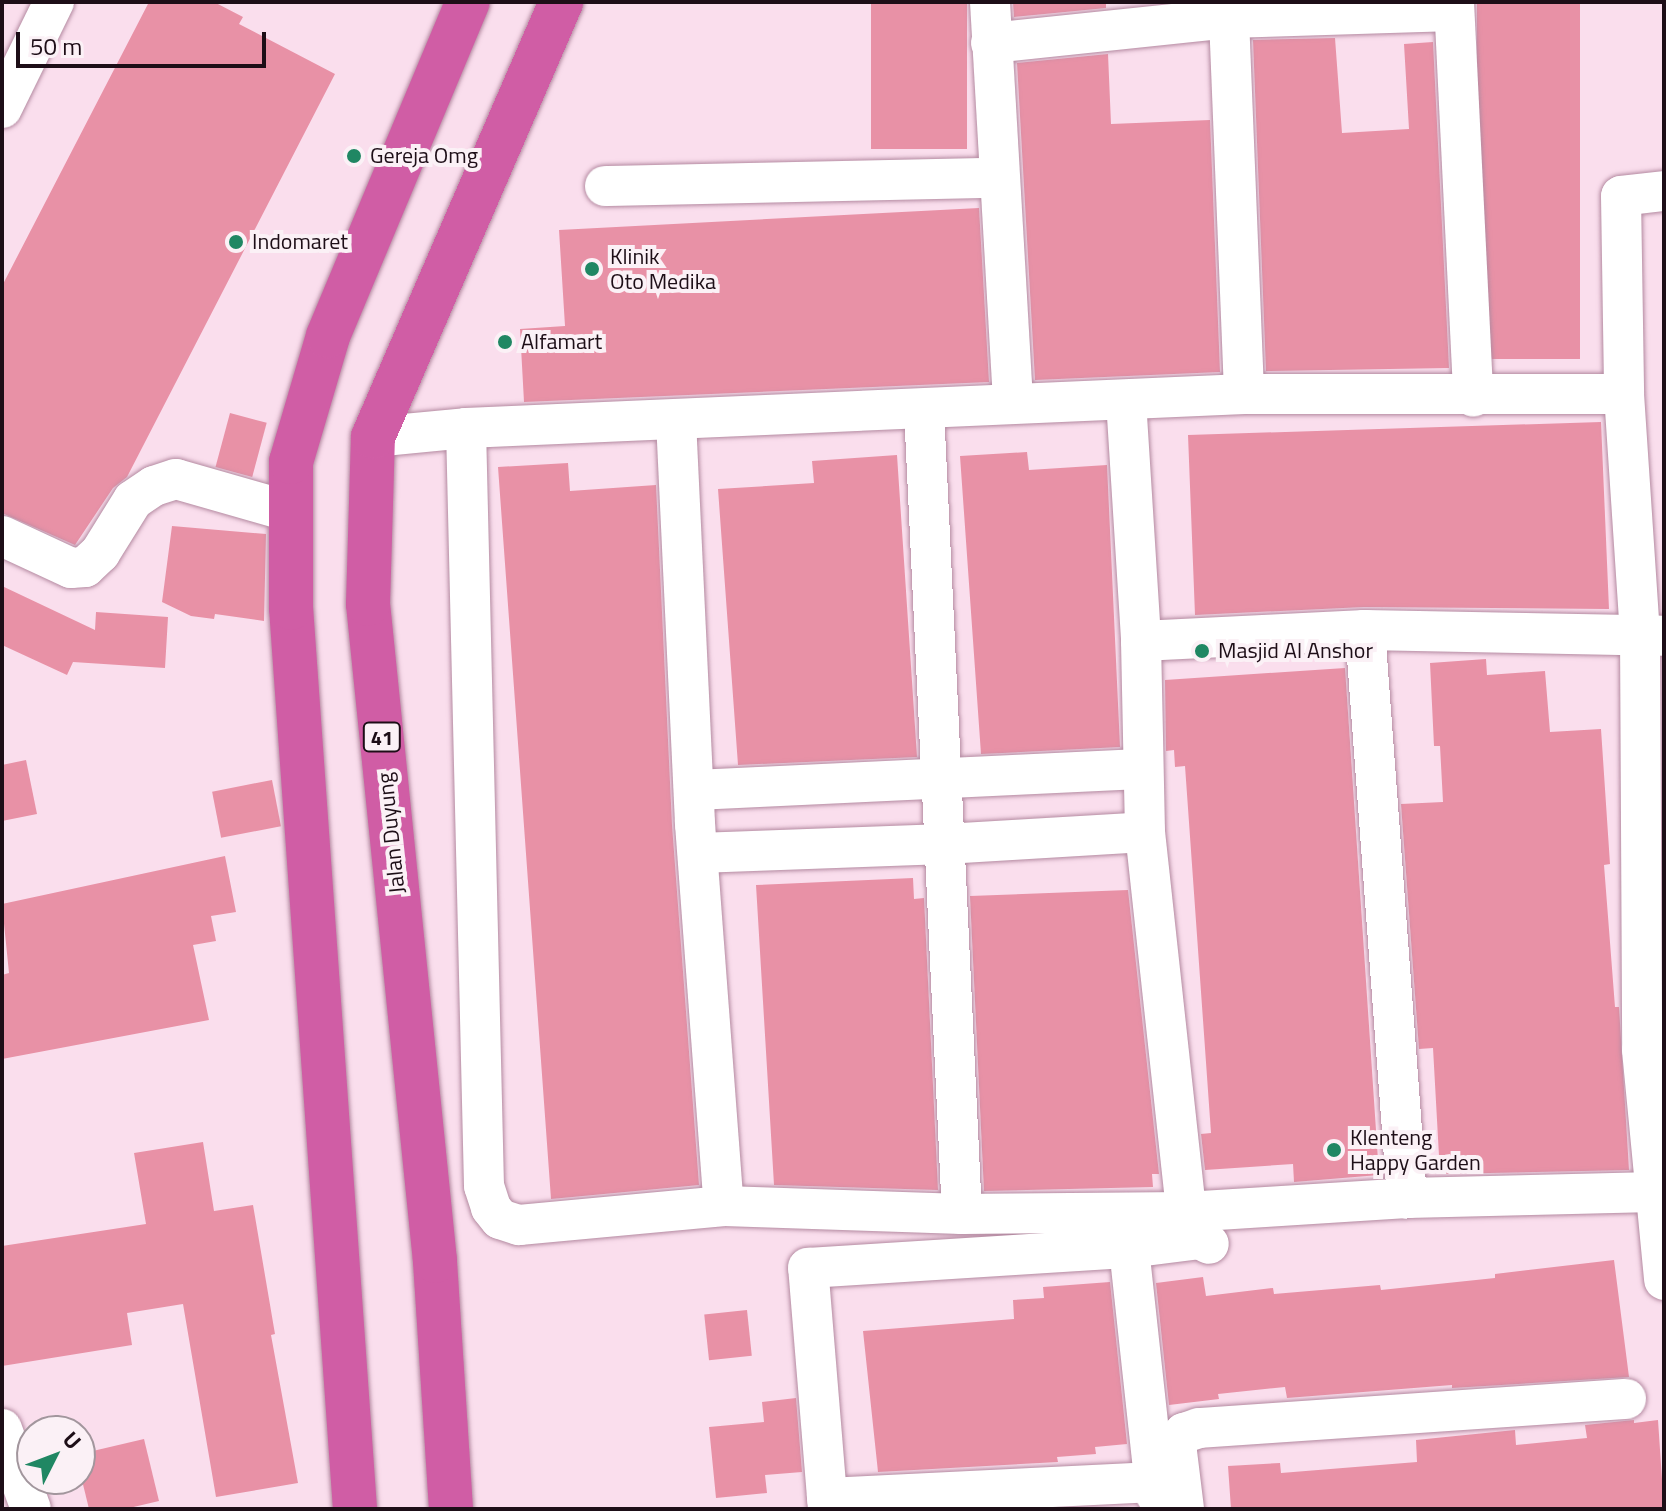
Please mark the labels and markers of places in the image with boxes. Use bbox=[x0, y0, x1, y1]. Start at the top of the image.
place label: Gereja Omg bbox=[370, 143, 478, 169]
marker: Gereja Omg bbox=[345, 147, 363, 165]
place label: Indomaret bbox=[252, 229, 348, 255]
marker: Indomaret bbox=[227, 233, 245, 251]
place label: Klinik Oto Medika bbox=[610, 243, 716, 294]
marker: Klinik Oto Medika bbox=[581, 258, 603, 280]
place label: Alfamart bbox=[521, 329, 602, 355]
marker: Alfamart bbox=[496, 333, 514, 351]
place label: Masjid Al Anshor bbox=[1218, 638, 1373, 664]
marker: Masjid Al Anshor bbox=[1193, 642, 1211, 660]
place label: Klenteng Happy Garden bbox=[1350, 1124, 1481, 1176]
marker: Klenteng Happy Garden bbox=[1325, 1141, 1343, 1159]

